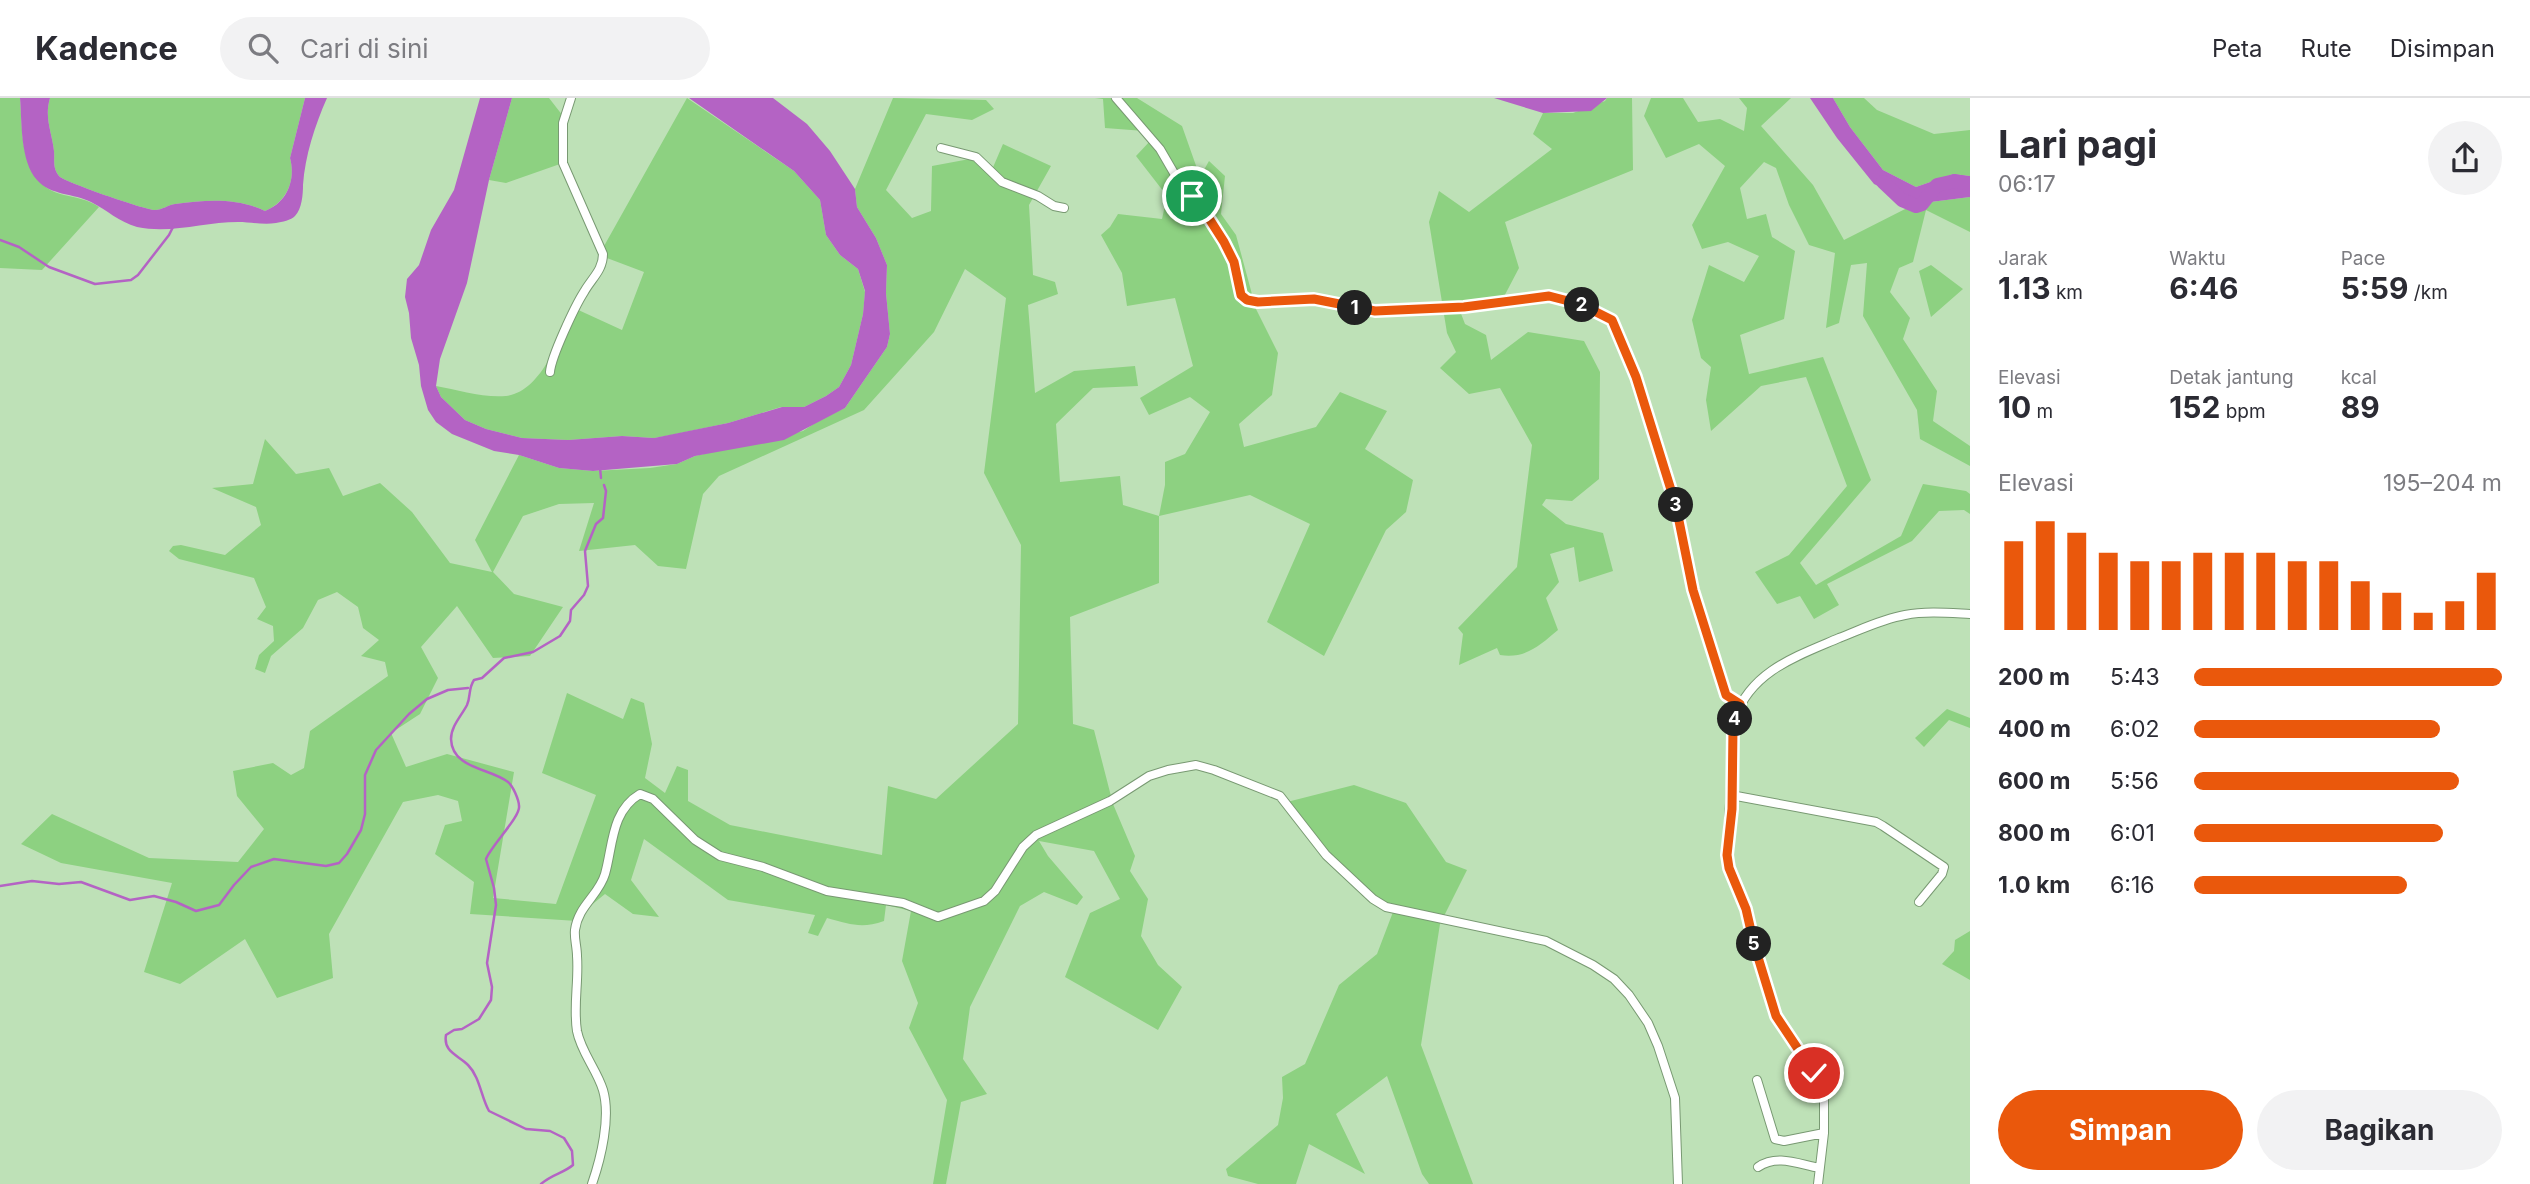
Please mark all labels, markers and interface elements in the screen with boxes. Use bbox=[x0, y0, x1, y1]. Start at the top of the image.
search box bbox=[220, 17, 710, 80]
text: Kadence bbox=[35, 28, 178, 68]
icon: search bbox=[244, 29, 282, 67]
text: Cari di sini bbox=[300, 33, 429, 64]
text: Peta bbox=[2212, 34, 2263, 63]
text: Rute bbox=[2301, 34, 2352, 63]
text: Disimpan bbox=[2390, 34, 2495, 63]
text: Lari pagi bbox=[1998, 121, 2157, 167]
button: share bbox=[2428, 121, 2502, 195]
pin bbox=[1162, 166, 1222, 226]
text: 06:17 bbox=[1998, 170, 2056, 198]
icon: arrive bbox=[1173, 177, 1211, 215]
text: Jarak bbox=[1998, 247, 2048, 270]
text: Waktu bbox=[2169, 247, 2226, 270]
text: Pace bbox=[2341, 247, 2385, 270]
text: 1.13 bbox=[1998, 270, 2051, 306]
text: 6:46 bbox=[2169, 270, 2239, 306]
text: 5:59 bbox=[2341, 270, 2409, 306]
text: km bbox=[2051, 281, 2083, 304]
text: /km bbox=[2409, 281, 2448, 304]
pin: 2 bbox=[1564, 288, 1600, 322]
pin: 1 bbox=[1338, 290, 1372, 326]
text: 2 bbox=[1576, 293, 1587, 316]
text: 1 bbox=[1350, 296, 1359, 319]
text: Elevasi bbox=[1998, 366, 2061, 389]
text: Detak jantung bbox=[2169, 366, 2294, 389]
text: kcal bbox=[2341, 366, 2377, 389]
text: 10 bbox=[1998, 389, 2031, 425]
text: 152 bbox=[2169, 389, 2220, 425]
text: 89 bbox=[2341, 389, 2380, 425]
text: m bbox=[2031, 400, 2053, 423]
text: bpm bbox=[2220, 400, 2266, 423]
text: Elevasi bbox=[1998, 469, 2074, 497]
text: 195–204 m bbox=[2383, 469, 2502, 497]
pin: 3 bbox=[1658, 488, 1694, 522]
text: 3 bbox=[1669, 493, 1682, 516]
text: 200 m bbox=[1998, 663, 2070, 691]
text: 5:43 bbox=[2110, 663, 2160, 691]
pin: 4 bbox=[1718, 702, 1752, 736]
text: 4 bbox=[1728, 707, 1741, 730]
text: 400 m bbox=[1998, 715, 2071, 743]
text: 6:02 bbox=[2110, 715, 2159, 743]
text: 600 m bbox=[1998, 767, 2070, 795]
text: 5:56 bbox=[2110, 767, 2159, 795]
text: 800 m bbox=[1998, 819, 2070, 847]
text: 6:01 bbox=[2110, 819, 2155, 847]
text: 1.0 km bbox=[1998, 871, 2070, 899]
text: 6:16 bbox=[2110, 871, 2155, 899]
pin: 5 bbox=[1736, 926, 1772, 962]
text: 5 bbox=[1747, 932, 1760, 955]
pin bbox=[1784, 1043, 1844, 1103]
icon: check bbox=[1795, 1054, 1833, 1092]
button: Simpan bbox=[1998, 1090, 2243, 1170]
button: Bagikan bbox=[2257, 1090, 2502, 1170]

